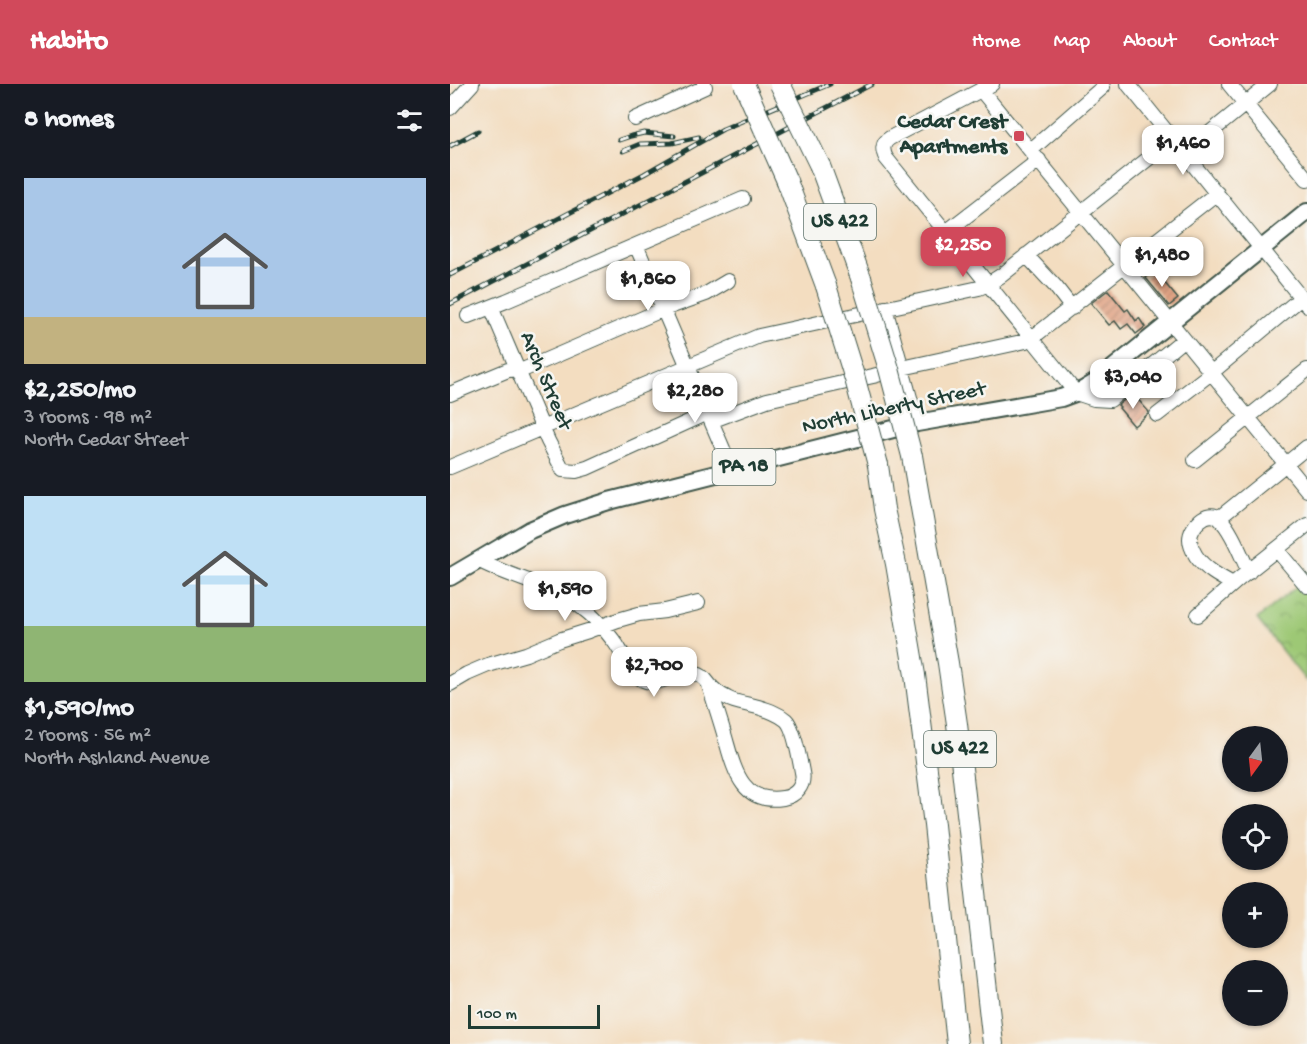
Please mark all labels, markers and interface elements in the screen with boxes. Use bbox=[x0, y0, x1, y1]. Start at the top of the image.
text: Habito bbox=[30, 26, 108, 59]
text: Home bbox=[972, 30, 1020, 55]
text: Map bbox=[1053, 30, 1090, 55]
text: About bbox=[1123, 30, 1176, 55]
text: Contact bbox=[1209, 30, 1277, 55]
icon: filters bbox=[393, 104, 426, 137]
text: 8 homes bbox=[24, 105, 113, 136]
place label: Cedar Crest Apartments bbox=[896, 110, 1009, 161]
pin: $1,460 bbox=[1134, 125, 1232, 176]
marker: Cedar Crest Apartments bbox=[1012, 129, 1026, 143]
text: $1,460 bbox=[1156, 133, 1210, 156]
road number: US 422 bbox=[804, 204, 876, 240]
icon: home bbox=[171, 217, 279, 325]
pin: $2,250 bbox=[914, 227, 1012, 278]
text: $2,250 bbox=[935, 235, 991, 258]
pin: $1,480 bbox=[1113, 237, 1211, 288]
text: $1,480 bbox=[1134, 245, 1190, 268]
pin: $1,860 bbox=[599, 261, 697, 312]
text: $1,860 bbox=[620, 269, 676, 292]
street label: Arch Street bbox=[513, 328, 578, 436]
pin: $3,040 bbox=[1084, 359, 1182, 410]
text: $3,040 bbox=[1104, 367, 1162, 390]
pin: $2,280 bbox=[646, 373, 744, 424]
text: $2,250/mo bbox=[24, 376, 136, 407]
street label: North Liberty Street bbox=[800, 376, 990, 441]
text: $2,280 bbox=[666, 381, 724, 404]
text: 3 rooms · 98 m² bbox=[24, 407, 152, 430]
text: North Cedar Street bbox=[24, 430, 187, 453]
road number: PA 18 bbox=[712, 449, 776, 485]
icon: home bbox=[171, 535, 279, 643]
pin: $1,590 bbox=[516, 571, 614, 622]
text: $1,590 bbox=[537, 579, 593, 602]
pin: $2,700 bbox=[605, 647, 703, 698]
text: $2,700 bbox=[625, 655, 683, 678]
text: $1,590/mo bbox=[24, 694, 134, 725]
text: 2 rooms · 56 m² bbox=[24, 725, 151, 748]
north arrow bbox=[1222, 726, 1288, 792]
map controls bbox=[1222, 726, 1288, 1026]
road number: US 422 bbox=[924, 731, 996, 767]
text: North Ashland Avenue bbox=[24, 748, 210, 771]
button: locate bbox=[1222, 804, 1288, 870]
button: + bbox=[1222, 882, 1288, 948]
button: − bbox=[1222, 960, 1288, 1026]
scale bar bbox=[468, 1002, 600, 1030]
text: 100 m bbox=[477, 1006, 517, 1025]

